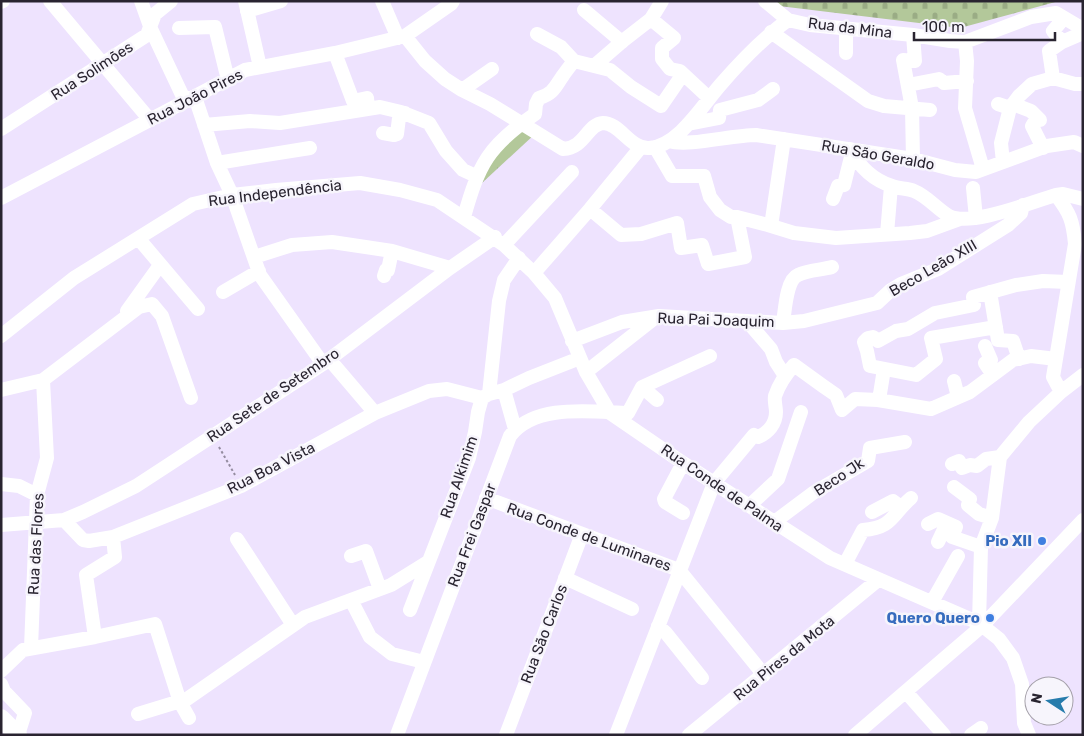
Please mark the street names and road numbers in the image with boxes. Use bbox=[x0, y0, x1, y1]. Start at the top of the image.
street label: Rua da Mina bbox=[807, 14, 893, 42]
street label: Rua Solimões bbox=[48, 38, 137, 104]
street label: Rua João Pires bbox=[144, 65, 246, 129]
street label: Rua São Geraldo bbox=[820, 136, 936, 174]
street label: Rua Independência bbox=[207, 176, 343, 210]
street label: Beco Leão XIII bbox=[886, 236, 980, 300]
street label: Rua Pai Joaquim bbox=[657, 309, 775, 331]
street label: Rua Sete de Setembro bbox=[203, 344, 343, 446]
street label: Rua Alkimim bbox=[437, 434, 481, 520]
street label: Rua Boa Vista bbox=[224, 438, 318, 498]
street label: Rua Conde de Palma bbox=[657, 440, 787, 536]
street label: Beco Jk bbox=[811, 454, 868, 500]
street label: Rua Frei Gaspar bbox=[444, 480, 500, 589]
street label: Rua das Flores bbox=[24, 492, 48, 595]
street label: Rua Conde de Luminares bbox=[504, 499, 674, 575]
street label: Rua São Carlos bbox=[517, 582, 571, 686]
street label: Rua Pires da Mota bbox=[730, 612, 838, 704]

